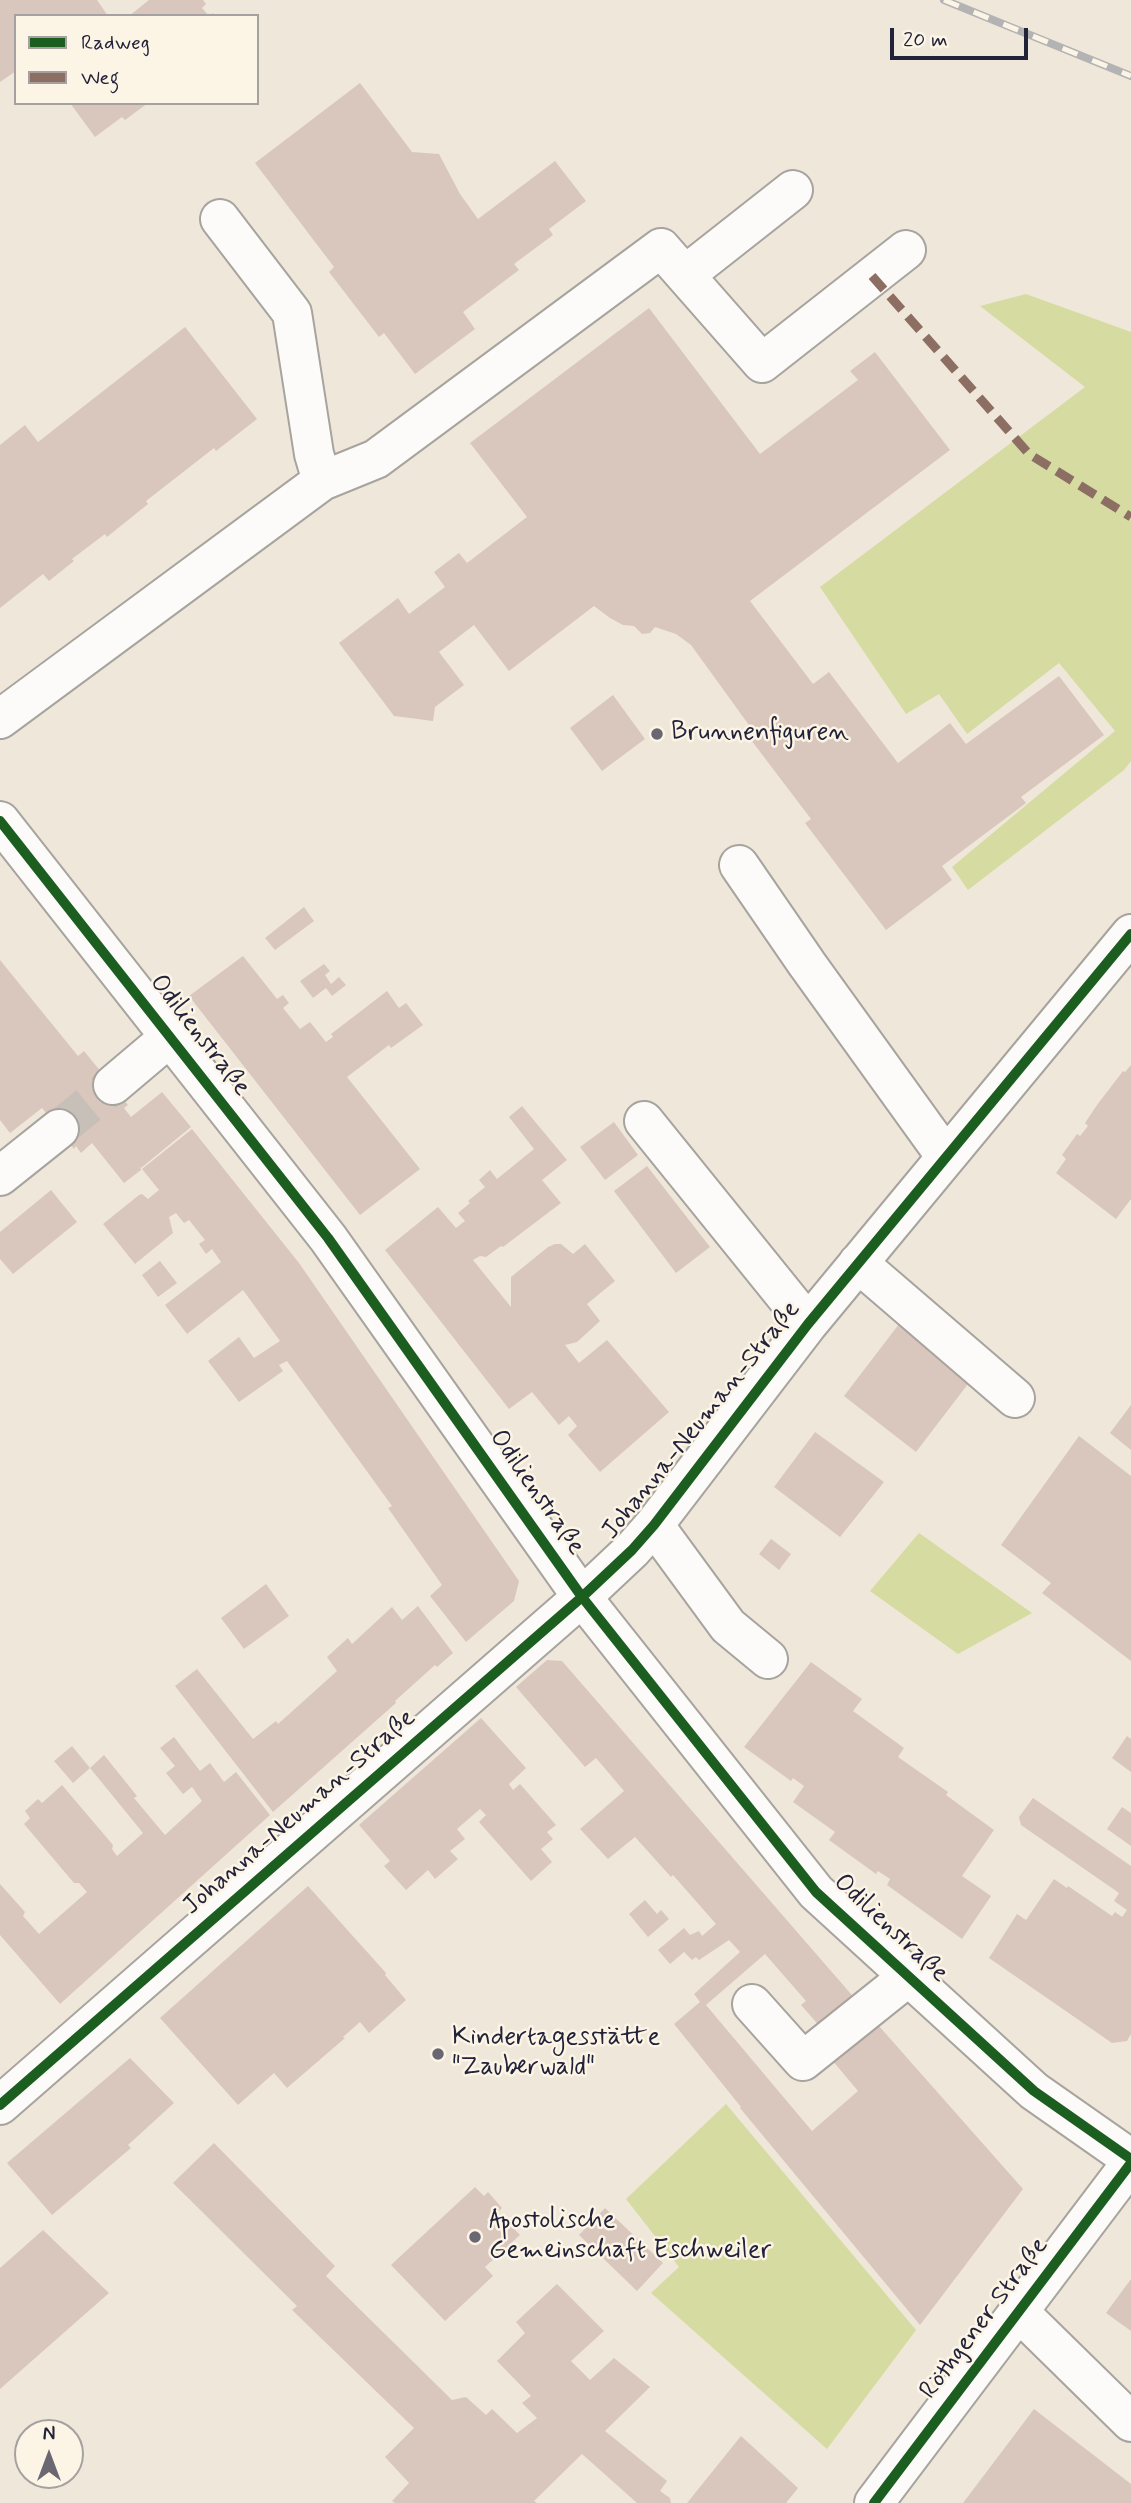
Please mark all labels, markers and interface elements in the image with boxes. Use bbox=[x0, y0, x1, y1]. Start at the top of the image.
legend bbox=[14, 14, 259, 105]
scale bar bbox=[893, 14, 1031, 58]
text: 20 m bbox=[903, 26, 948, 54]
text: Radweg bbox=[81, 29, 150, 57]
text: Weg bbox=[81, 64, 119, 92]
place label: Brunnenfiguren bbox=[671, 718, 849, 750]
marker: Brunnenfiguren bbox=[649, 726, 665, 742]
street label: Odilienstraße bbox=[142, 969, 256, 1103]
street label: Johanna-Neuman-Straße bbox=[596, 1295, 808, 1547]
street label: Odilienstraße bbox=[481, 1424, 591, 1562]
street label: Johanna-Neuman-Straße bbox=[177, 1703, 423, 1923]
street label: Odilienstraße bbox=[826, 1868, 954, 1990]
place label: Kindertagesstätte "Zauberwald" bbox=[452, 2023, 660, 2084]
marker: Kindertagesstätte "Zauberwald" bbox=[430, 2046, 446, 2062]
place label: Apostolische Gemeinschaft Eschweiler bbox=[489, 2206, 771, 2268]
marker: Apostolische Gemeinschaft Eschweiler bbox=[467, 2229, 483, 2245]
street label: Röthgener Straße bbox=[914, 2232, 1056, 2406]
north arrow bbox=[14, 2419, 84, 2489]
text: N bbox=[43, 2422, 55, 2447]

